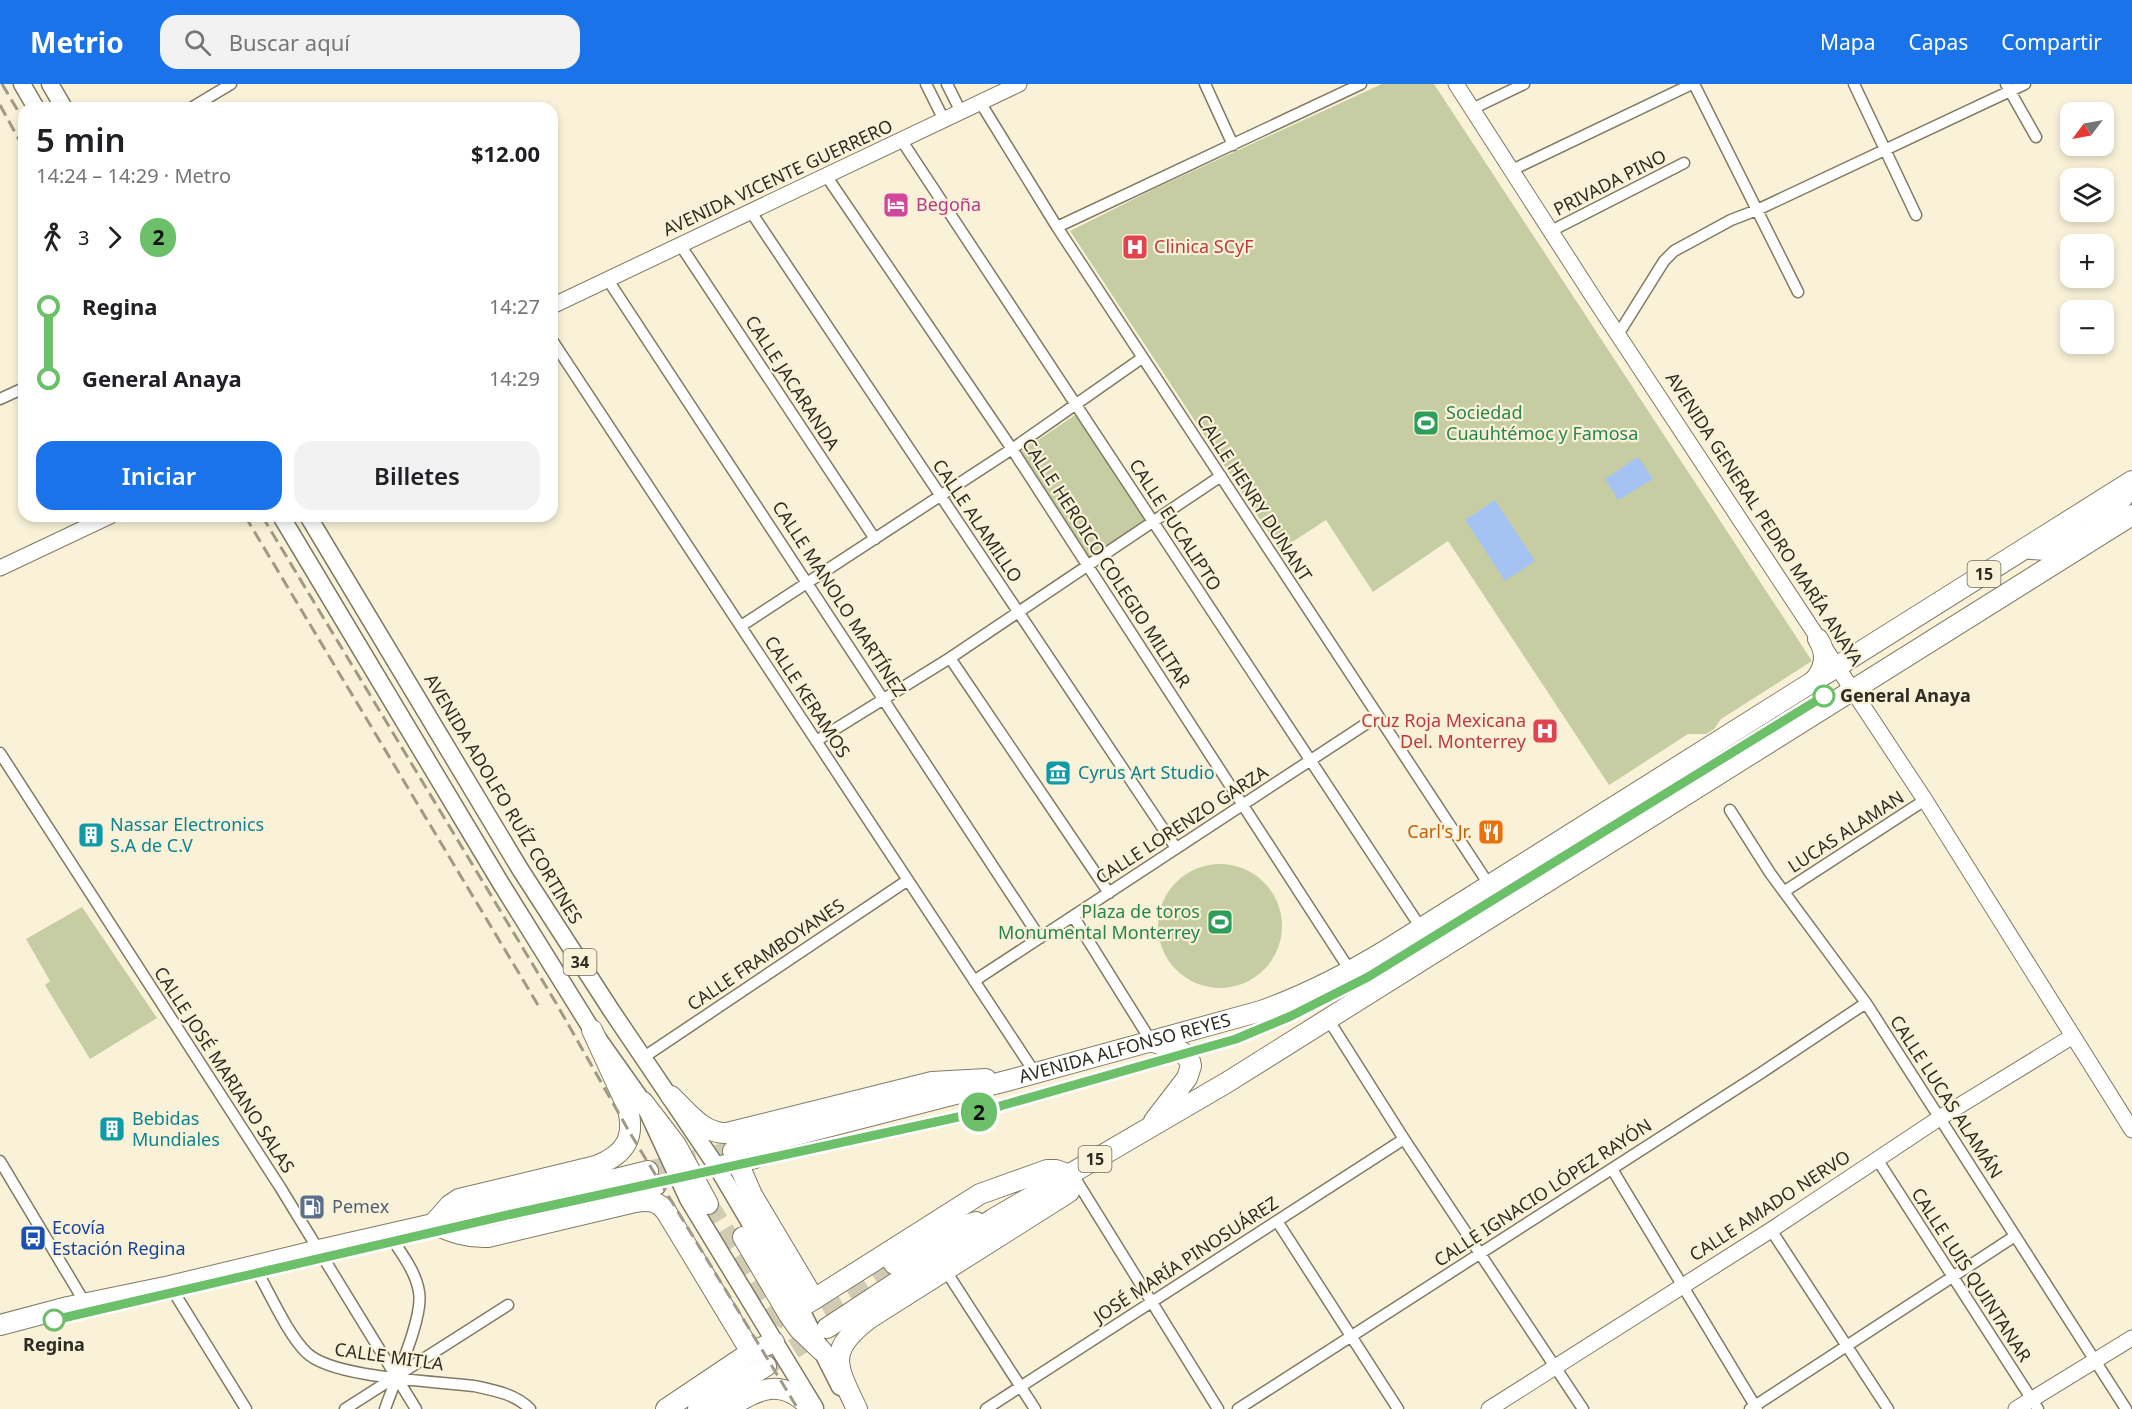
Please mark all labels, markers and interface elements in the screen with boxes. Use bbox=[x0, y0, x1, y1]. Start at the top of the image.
search box bbox=[160, 15, 580, 69]
text: Metrio bbox=[30, 23, 124, 61]
icon: search bbox=[181, 26, 214, 59]
text: Buscar aquí bbox=[229, 27, 350, 57]
text: Mapa bbox=[1820, 28, 1876, 56]
text: Capas bbox=[1909, 28, 1968, 56]
text: Compartir bbox=[2001, 28, 2102, 56]
north arrow bbox=[2060, 102, 2114, 156]
map controls bbox=[2060, 102, 2114, 354]
street label: AVENIDA VICENTE GUERRERO bbox=[659, 113, 896, 241]
text: 5 min bbox=[36, 117, 126, 162]
text: $12.00 bbox=[471, 138, 540, 168]
street label: PRIVADA PINO bbox=[1549, 143, 1670, 221]
text: 14:24 – 14:29 · Metro bbox=[36, 162, 231, 189]
button: layers bbox=[2060, 168, 2114, 222]
hotel icon: Begoña bbox=[881, 190, 911, 220]
place label: Begoña bbox=[916, 192, 981, 216]
icon: walk bbox=[36, 221, 69, 254]
icon: forward bbox=[98, 221, 131, 254]
text: 2 bbox=[152, 223, 164, 251]
text: 3 bbox=[78, 224, 89, 251]
hospital icon: Clinica SCyF bbox=[1120, 232, 1150, 262]
place label: Clinica SCyF bbox=[1154, 234, 1254, 258]
button: + bbox=[2060, 234, 2114, 288]
text: Regina bbox=[82, 291, 158, 321]
text: 14:27 bbox=[489, 293, 540, 320]
button: − bbox=[2060, 300, 2114, 354]
street label: CALLE JACARANDA bbox=[740, 310, 846, 455]
text: General Anaya bbox=[82, 363, 242, 393]
text: 14:29 bbox=[489, 365, 540, 392]
street label: AVENIDA GENERAL PEDRO MARÍA ANAYA bbox=[1661, 367, 1869, 670]
place label: Sociedad Cuauhtémoc y Famosa bbox=[1446, 400, 1638, 445]
sports icon: Sociedad Cuauhtémoc y Famosa bbox=[1411, 408, 1441, 438]
street label: CALLE HENRY DUNANT bbox=[1192, 409, 1318, 586]
street label: CALLE HEROICO COLEGIO MILITAR bbox=[1017, 433, 1197, 692]
button: Iniciar bbox=[36, 441, 282, 510]
button: Billetes bbox=[294, 441, 540, 510]
street label: CALLE ALAMILLO bbox=[928, 454, 1028, 587]
street label: CALLE EUCALIPTO bbox=[1124, 454, 1227, 595]
street label: CALLE MANOLO MARTÍNEZ bbox=[767, 496, 912, 701]
road number: 15 bbox=[1968, 561, 2000, 587]
street label: CALLE KERAMOS bbox=[760, 631, 856, 762]
street label: AVENIDA ADOLFO RUÍZ CORTINES bbox=[419, 669, 588, 928]
place label: General Anaya bbox=[1840, 683, 1971, 707]
marker: General Anaya bbox=[1813, 685, 1835, 707]
place label: Cruz Roja Mexicana Del. Monterrey bbox=[1361, 708, 1527, 753]
hospital icon: Cruz Roja Mexicana Del. Monterrey bbox=[1530, 716, 1560, 746]
museum icon: Cyrus Art Studio bbox=[1043, 758, 1073, 788]
street label: CALLE LORENZO GARZA bbox=[1091, 759, 1273, 889]
place label: Cyrus Art Studio bbox=[1078, 760, 1215, 784]
street label: LUCAS ALAMAN bbox=[1783, 785, 1908, 878]
place label: Nassar Electronics S.A de C.V bbox=[110, 812, 264, 857]
restaurant icon: Carl's Jr. bbox=[1476, 817, 1506, 847]
place label: Carl's Jr. bbox=[1407, 819, 1472, 843]
building icon: Nassar Electronics S.A de C.V bbox=[76, 820, 106, 850]
street label: CALLE FRAMBOYANES bbox=[682, 893, 849, 1016]
place label: Plaza de toros Monumental Monterrey bbox=[998, 899, 1201, 944]
sports icon: Plaza de toros Monumental Monterrey bbox=[1205, 907, 1235, 937]
road number: 34 bbox=[564, 949, 596, 975]
street label: CALLE JOSÉ MARIANO SALAS bbox=[149, 962, 301, 1177]
street label: AVENIDA ALFONSO REYES bbox=[1016, 1007, 1233, 1088]
street label: CALLE LUCAS ALAMÁN bbox=[1885, 1010, 2009, 1183]
line badge: 2 bbox=[960, 1092, 998, 1132]
text: 2 bbox=[973, 1098, 985, 1126]
place label: Bebidas Mundiales bbox=[132, 1106, 220, 1151]
street label: CALLE IGNACIO LÓPEZ RAYÓN bbox=[1429, 1113, 1656, 1272]
building icon: Bebidas Mundiales bbox=[97, 1114, 127, 1144]
street label: CALLE AMADO NERVO bbox=[1684, 1144, 1854, 1266]
road number: 15 bbox=[1078, 1146, 1112, 1172]
street label: CALLE LUIS QUINTANAR bbox=[1906, 1183, 2037, 1366]
street label: JOSÉ MARÍA PINOSUÁREZ bbox=[1087, 1190, 1282, 1329]
fuel station icon: Pemex bbox=[297, 1192, 327, 1222]
place label: Pemex bbox=[332, 1194, 390, 1218]
place label: Ecovía Estación Regina bbox=[52, 1215, 186, 1260]
bus stop icon: Ecovía Estación Regina bbox=[18, 1223, 48, 1253]
marker: Regina bbox=[43, 1309, 65, 1331]
place label: Regina bbox=[23, 1332, 85, 1356]
street label: CALLE MITLA bbox=[333, 1336, 446, 1376]

